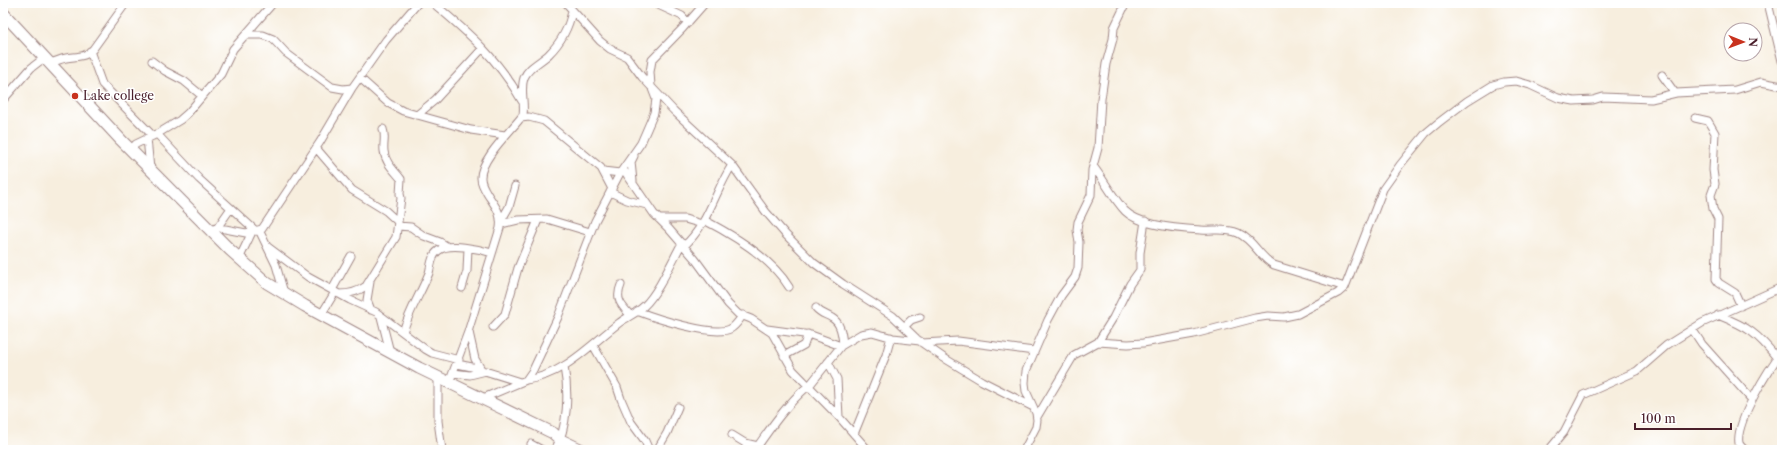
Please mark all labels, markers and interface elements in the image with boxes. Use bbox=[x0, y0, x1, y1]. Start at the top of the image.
north arrow bbox=[1723, 22, 1763, 62]
text: N bbox=[1746, 37, 1760, 48]
place label: Lake college bbox=[83, 88, 154, 103]
marker: Lake college bbox=[70, 91, 80, 101]
scale bar bbox=[1635, 405, 1731, 431]
text: 100 m bbox=[1641, 411, 1676, 426]

